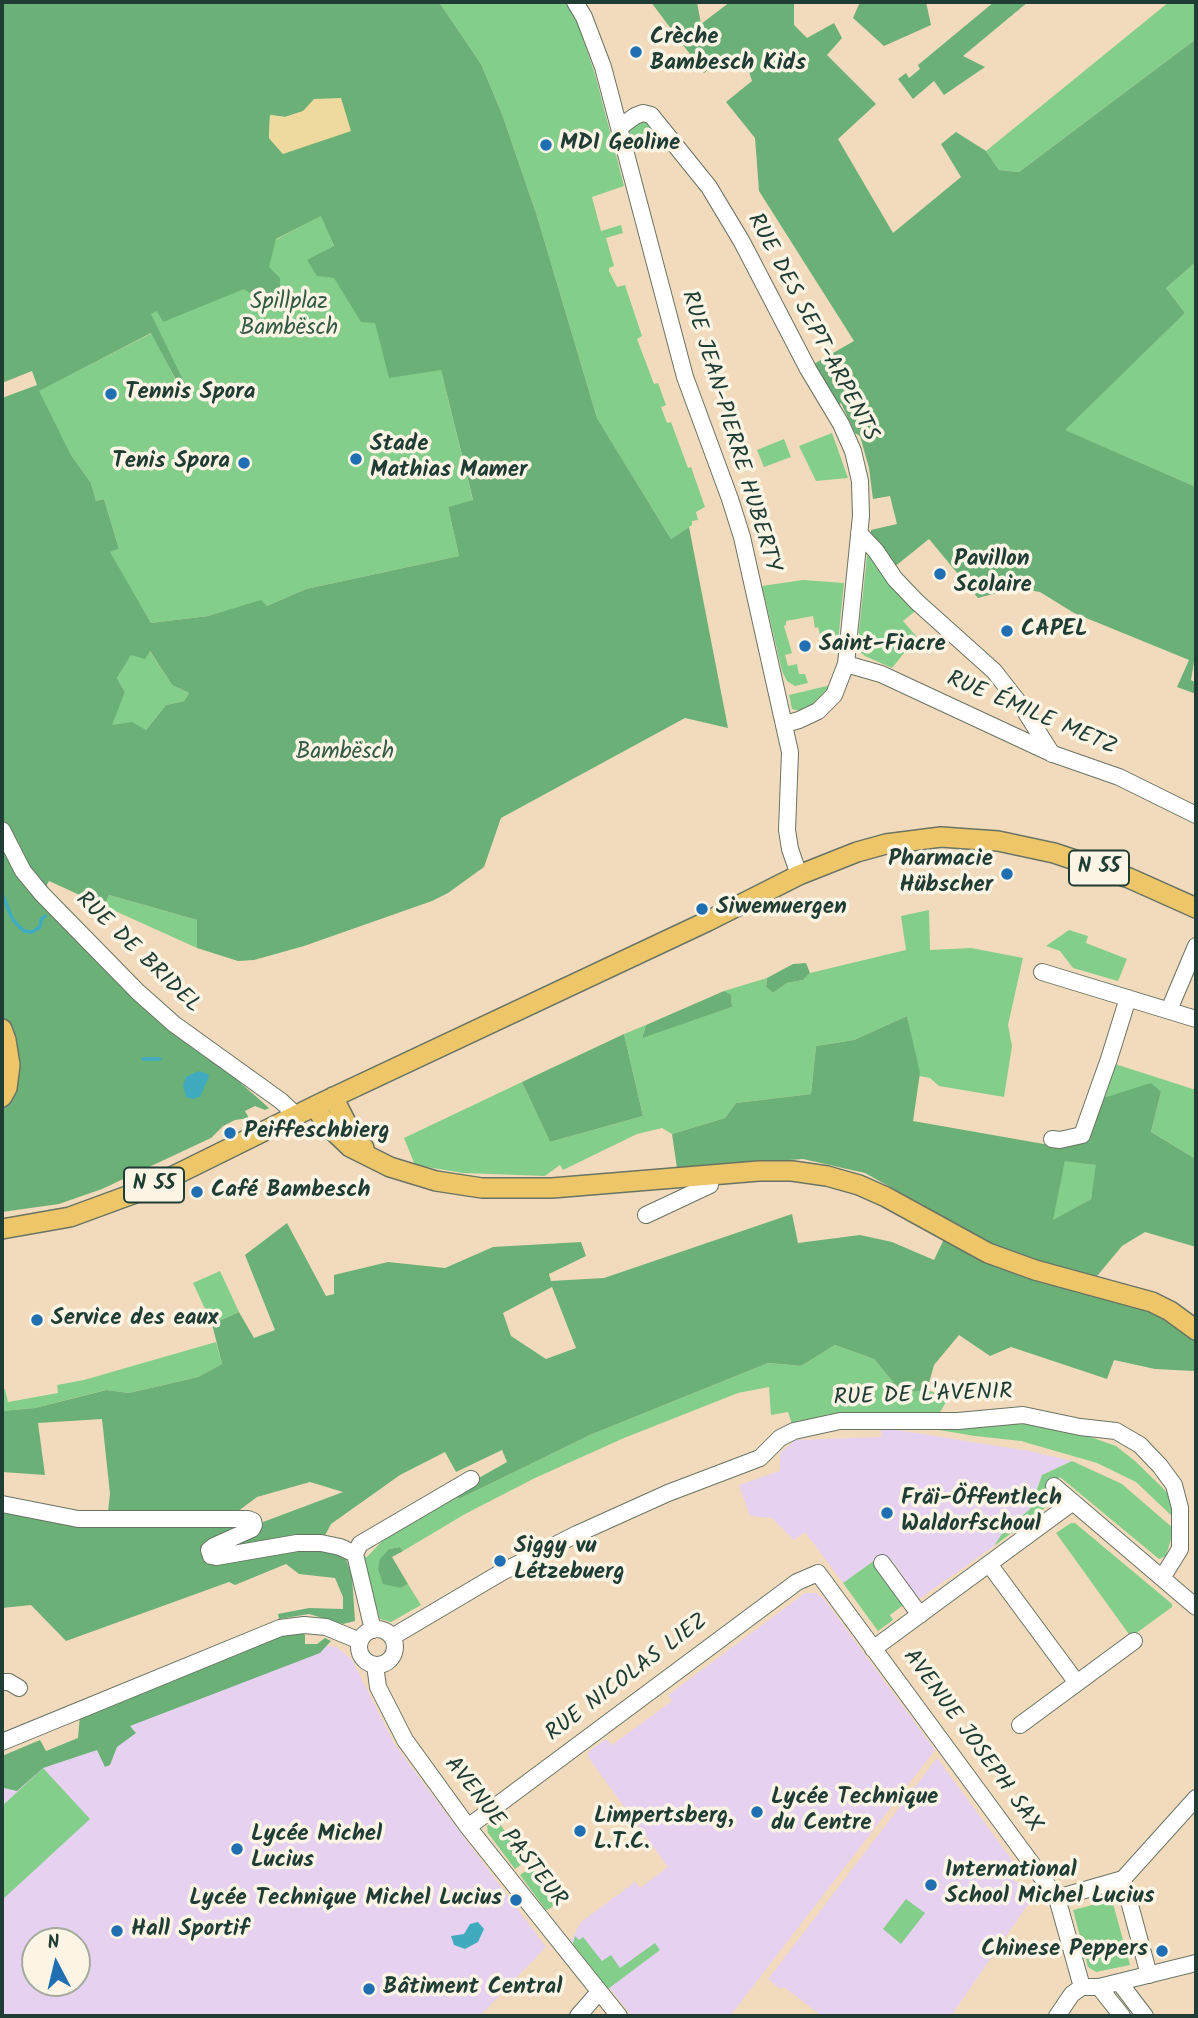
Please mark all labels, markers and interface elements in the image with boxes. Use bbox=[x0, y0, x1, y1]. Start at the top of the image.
place label: Crèche Bambesch Kids bbox=[650, 25, 806, 79]
marker: Crèche Bambesch Kids bbox=[628, 44, 644, 60]
place label: MDI Geoline bbox=[560, 131, 680, 159]
marker: MDI Geoline bbox=[538, 137, 554, 153]
street label: RUE DES SEPT-ARPENTS bbox=[739, 209, 883, 447]
street label: RUE JEAN-PIERRE HUBERTY bbox=[673, 288, 785, 576]
park label: Spillplaz Bambësch bbox=[240, 290, 338, 344]
place label: Tennis Spora bbox=[125, 380, 255, 408]
marker: Tennis Spora bbox=[103, 386, 119, 402]
place label: Stade Mathias Mamer bbox=[370, 432, 527, 486]
place label: Tenis Spora bbox=[112, 449, 230, 477]
marker: Stade Mathias Mamer bbox=[348, 451, 364, 467]
marker: Tenis Spora bbox=[236, 455, 252, 471]
place label: Pavillon Scolaire bbox=[954, 547, 1032, 601]
marker: Pavillon Scolaire bbox=[932, 566, 948, 582]
place label: CAPEL bbox=[1021, 617, 1088, 645]
marker: CAPEL bbox=[999, 623, 1015, 639]
place label: Saint-Fiacre bbox=[819, 632, 946, 660]
marker: Saint-Fiacre bbox=[797, 638, 813, 654]
street label: RUE ÉMILE METZ bbox=[942, 667, 1120, 763]
park label: Bambësch bbox=[296, 740, 394, 768]
place label: Pharmacie Hübscher bbox=[888, 847, 993, 901]
road number: N 55 bbox=[1069, 850, 1129, 886]
marker: Pharmacie Hübscher bbox=[999, 866, 1015, 882]
street label: RUE DE BRIDEL bbox=[69, 887, 205, 1021]
place label: Siwemuergen bbox=[716, 895, 847, 923]
marker: Siwemuergen bbox=[694, 901, 710, 917]
place label: Peiffeschbierg bbox=[244, 1119, 390, 1147]
marker: Peiffeschbierg bbox=[222, 1125, 238, 1141]
road number: N 55 bbox=[124, 1168, 184, 1202]
place label: Café Bambesch bbox=[211, 1178, 370, 1206]
marker: Café Bambesch bbox=[189, 1184, 205, 1200]
place label: Service des eaux bbox=[51, 1306, 219, 1334]
marker: Service des eaux bbox=[29, 1312, 45, 1328]
street label: RUE DE L'AVENIR bbox=[833, 1380, 1013, 1414]
place label: Fräi-Öffentlech Waldorfschoul bbox=[901, 1486, 1062, 1540]
marker: Fräi-Öffentlech Waldorfschoul bbox=[879, 1505, 895, 1521]
place label: Siggy vu Létzebuerg bbox=[514, 1534, 624, 1588]
marker: Siggy vu Létzebuerg bbox=[492, 1553, 508, 1569]
street label: RUE NICOLAS LIEZ bbox=[541, 1609, 715, 1749]
street label: AVENUE JOSEPH SAX bbox=[895, 1645, 1047, 1839]
street label: AVENUE PASTEUR bbox=[437, 1752, 571, 1914]
place label: Lycée Technique du Centre bbox=[771, 1785, 938, 1839]
place label: Limpertsberg, L.T.C. bbox=[594, 1804, 734, 1858]
marker: Lycée Technique du Centre bbox=[749, 1804, 765, 1820]
place label: Lycée Michel Lucius bbox=[251, 1822, 382, 1876]
marker: Limpertsberg, L.T.C. bbox=[572, 1823, 588, 1839]
marker: Lycée Michel Lucius bbox=[229, 1841, 245, 1857]
place label: International School Michel Lucius bbox=[945, 1858, 1154, 1912]
marker: International School Michel Lucius bbox=[923, 1877, 939, 1893]
place label: Lycée Technique Michel Lucius bbox=[189, 1886, 502, 1914]
marker: Lycée Technique Michel Lucius bbox=[508, 1892, 524, 1908]
place label: Hall Sportif bbox=[131, 1917, 249, 1945]
marker: Hall Sportif bbox=[109, 1923, 125, 1939]
north arrow bbox=[21, 1927, 91, 1997]
text: N bbox=[46, 1928, 61, 1959]
place label: Chinese Peppers bbox=[981, 1937, 1148, 1965]
marker: Chinese Peppers bbox=[1154, 1943, 1170, 1959]
place label: Bâtiment Central bbox=[383, 1975, 562, 2003]
marker: Bâtiment Central bbox=[361, 1981, 377, 1997]

